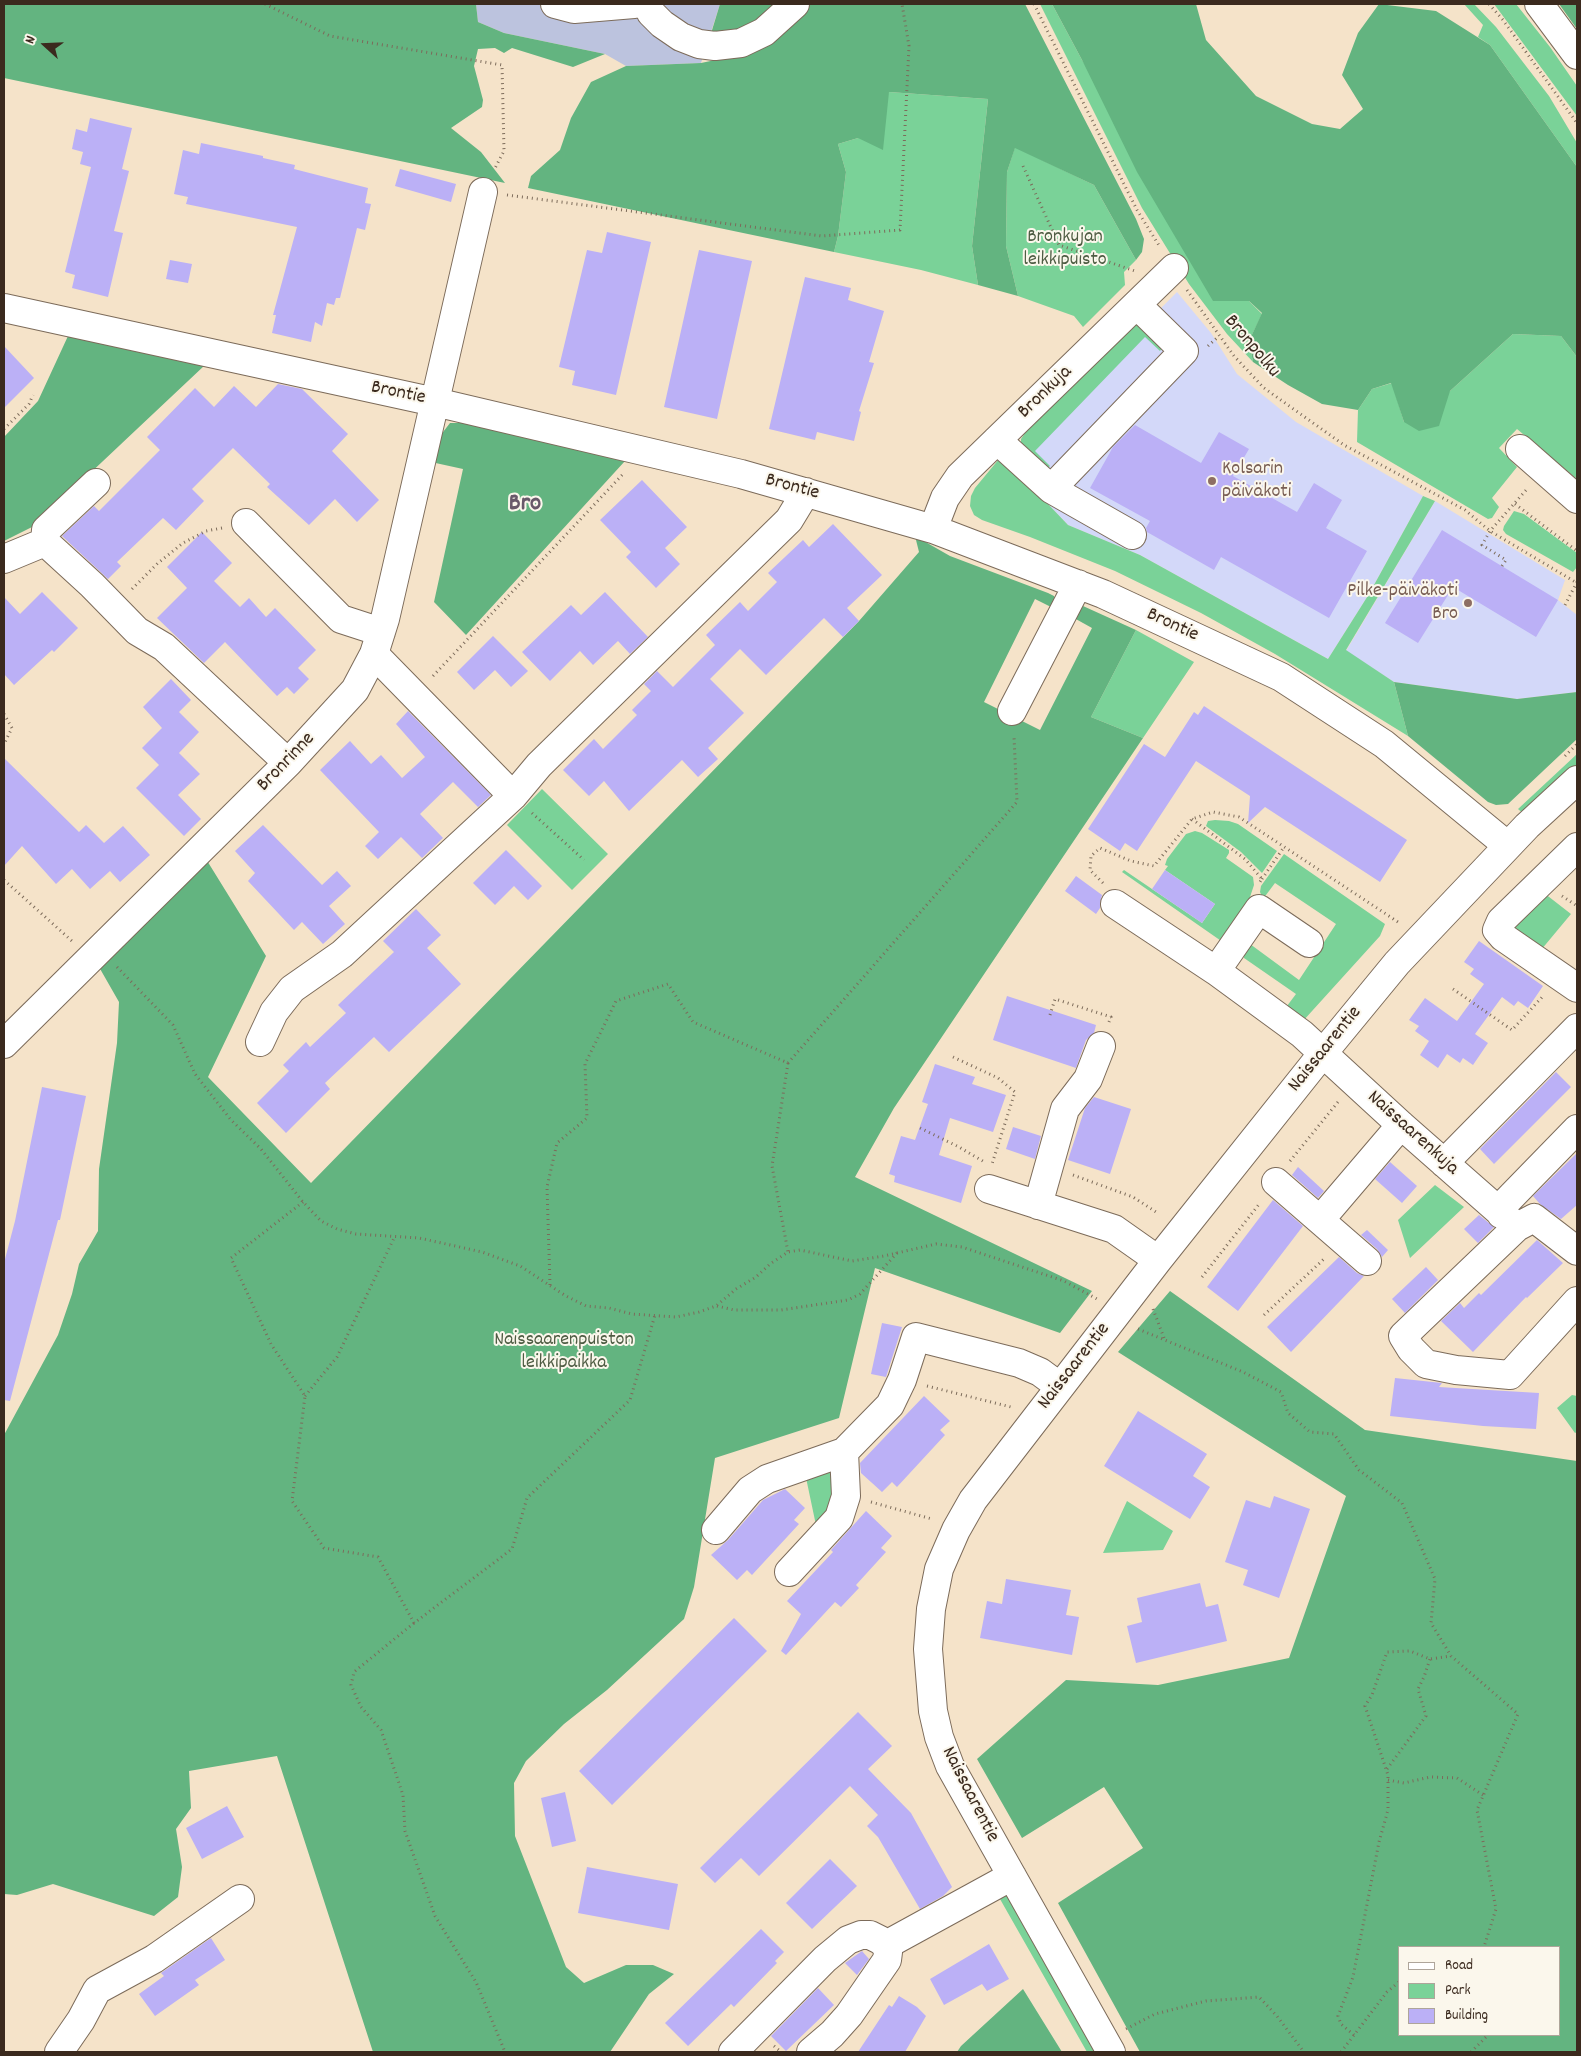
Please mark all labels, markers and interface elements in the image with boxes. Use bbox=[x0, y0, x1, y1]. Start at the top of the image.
north arrow bbox=[20, 20, 70, 70]
text: N bbox=[20, 33, 41, 47]
park label: Bronkujan leikkipuisto bbox=[1023, 226, 1107, 273]
street label: Bronpolku bbox=[1218, 311, 1284, 383]
street label: Bronkuja bbox=[1014, 361, 1078, 425]
street label: Brontie bbox=[369, 377, 427, 411]
place label: Kolsarin päiväkoti bbox=[1222, 458, 1291, 505]
street label: Brontie bbox=[762, 469, 822, 507]
marker: Kolsarin päiväkoti bbox=[1206, 475, 1218, 487]
district label: Bro bbox=[509, 491, 541, 521]
place label: Pilke-päiväkoti Bro bbox=[1347, 580, 1458, 627]
marker: Pilke-päiväkoti Bro bbox=[1462, 597, 1474, 609]
street label: Brontie bbox=[1142, 604, 1202, 648]
street label: Bronrinne bbox=[253, 728, 321, 798]
street label: Naissaarentie bbox=[1284, 1002, 1368, 1098]
street label: Naissaarenkuja bbox=[1361, 1086, 1463, 1182]
street label: Naissaarentie bbox=[1034, 1319, 1116, 1415]
park label: Naissaarenpuiston leikkipaikka bbox=[494, 1329, 634, 1376]
street label: Naissaarentie bbox=[935, 1743, 1003, 1847]
legend bbox=[1398, 1946, 1561, 2036]
text: Road bbox=[1445, 1955, 1473, 1977]
text: Park bbox=[1445, 1980, 1471, 2002]
text: Building bbox=[1445, 2005, 1488, 2027]

